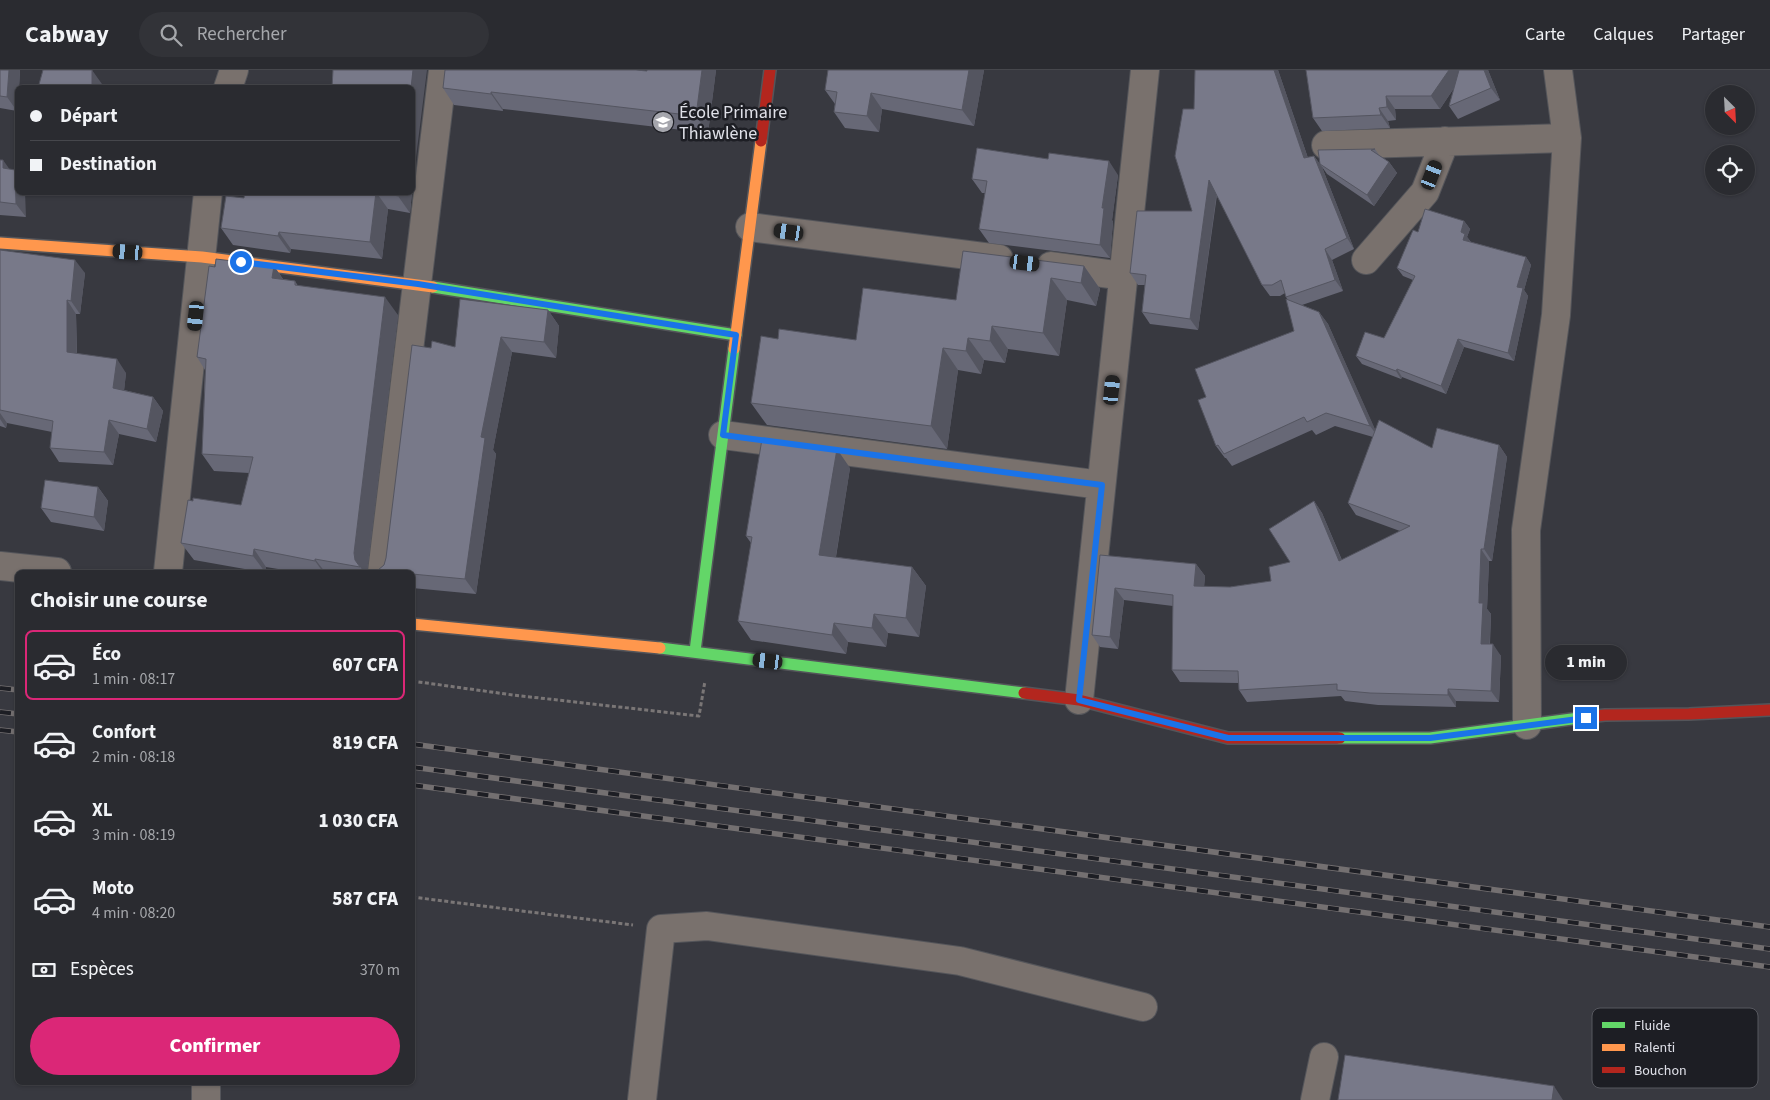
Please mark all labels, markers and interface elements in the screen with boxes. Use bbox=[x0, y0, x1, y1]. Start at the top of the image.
search box bbox=[139, 12, 489, 57]
text: Cabway bbox=[25, 17, 109, 52]
icon: search bbox=[157, 21, 185, 49]
text: Rechercher bbox=[197, 21, 287, 48]
text: Carte bbox=[1525, 22, 1565, 47]
text: Calques bbox=[1593, 22, 1653, 47]
text: Partager bbox=[1681, 22, 1745, 47]
north arrow bbox=[1705, 85, 1755, 135]
map controls bbox=[1705, 85, 1755, 195]
place label: École Primaire Thiawlène bbox=[679, 100, 787, 146]
text: Départ bbox=[60, 103, 117, 130]
school or university icon: École Primaire Thiawlène bbox=[651, 110, 675, 134]
button: locate bbox=[1705, 145, 1755, 195]
text: Destination bbox=[60, 151, 157, 178]
car bbox=[1419, 158, 1444, 192]
car bbox=[773, 222, 804, 242]
car bbox=[112, 243, 143, 261]
route start bbox=[230, 251, 252, 273]
car bbox=[1009, 254, 1040, 272]
car bbox=[186, 300, 205, 332]
car bbox=[1102, 374, 1121, 406]
text: Choisir une course bbox=[30, 584, 208, 616]
text: Éco bbox=[92, 641, 121, 668]
icon: car bbox=[32, 643, 77, 688]
callout: 1 min bbox=[1545, 646, 1627, 680]
text: 1 min bbox=[1566, 651, 1606, 673]
text: 607 CFA bbox=[332, 652, 398, 679]
car bbox=[752, 652, 783, 670]
text: 1 min · 08:17 bbox=[92, 668, 175, 690]
route end bbox=[1575, 707, 1597, 729]
text: Confort bbox=[92, 719, 156, 746]
icon: car bbox=[32, 721, 77, 766]
text: 819 CFA bbox=[332, 730, 398, 757]
text: 2 min · 08:18 bbox=[92, 746, 175, 768]
text: XL bbox=[92, 797, 113, 824]
icon: car bbox=[32, 799, 77, 844]
text: 1 030 CFA bbox=[318, 808, 398, 835]
text: 3 min · 08:19 bbox=[92, 824, 175, 846]
text: Moto bbox=[92, 875, 134, 902]
icon: car bbox=[32, 877, 77, 922]
text: 587 CFA bbox=[332, 886, 398, 913]
text: 4 min · 08:20 bbox=[92, 902, 175, 924]
icon: cash bbox=[30, 956, 58, 984]
text: Espèces bbox=[70, 956, 134, 983]
text: 370 m bbox=[360, 959, 400, 981]
legend bbox=[1592, 1008, 1758, 1088]
text: Fluide bbox=[1634, 1016, 1670, 1036]
button: Confirmer bbox=[30, 1017, 400, 1075]
text: Ralenti bbox=[1634, 1038, 1675, 1058]
text: Bouchon bbox=[1634, 1061, 1687, 1081]

